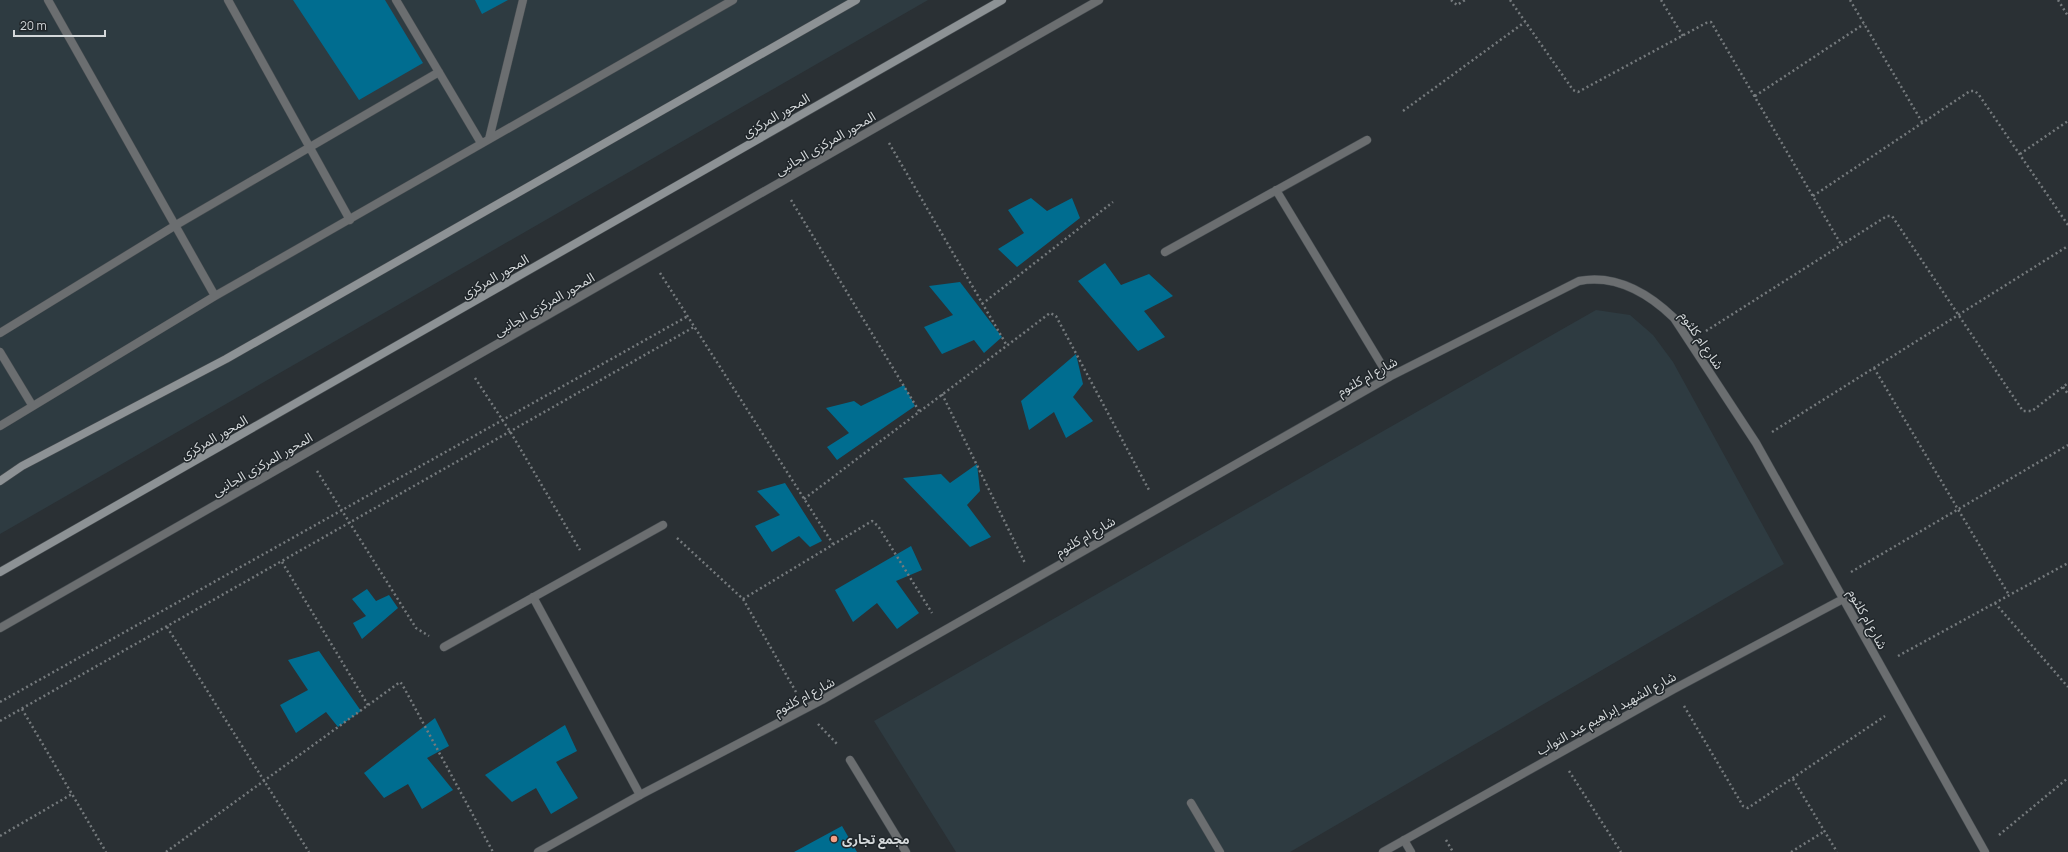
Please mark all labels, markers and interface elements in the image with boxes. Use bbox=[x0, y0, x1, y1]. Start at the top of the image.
scale bar bbox=[14, 12, 105, 38]
text: 20 m bbox=[20, 17, 47, 34]
street label: المحور المركزى bbox=[739, 89, 813, 141]
street label: المحور المركزى الجانبى bbox=[771, 107, 879, 179]
street label: المحور المركزى bbox=[458, 250, 532, 302]
street label: المحور المركزى الجانبى bbox=[490, 268, 598, 340]
street label: شارع ام كلثوم bbox=[1674, 307, 1728, 374]
street label: شارع ام كلثوم bbox=[1334, 352, 1401, 402]
street label: المحور المركزى bbox=[177, 411, 251, 463]
street label: المحور المركزى الجانبى bbox=[208, 428, 316, 500]
street label: شارع ام كلثوم bbox=[1052, 512, 1119, 562]
street label: شارع ام كلثوم bbox=[1842, 586, 1892, 653]
street label: شارع الشهيد إبراهيم عبد التواب bbox=[1533, 667, 1680, 761]
street label: شارع ام كلثوم bbox=[770, 672, 839, 721]
place label: مجمع تجارى bbox=[842, 830, 909, 849]
marker: مجمع تجارى bbox=[829, 834, 839, 844]

